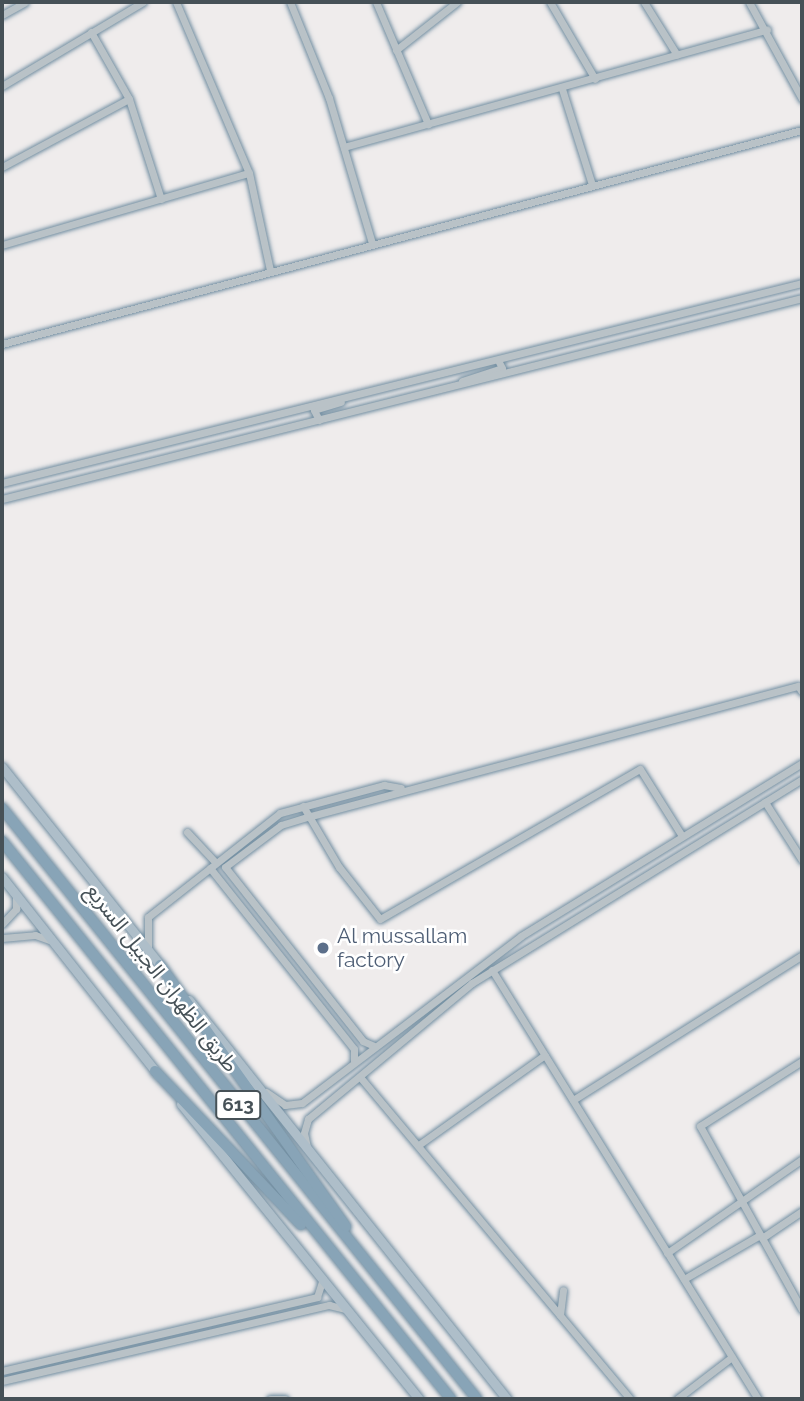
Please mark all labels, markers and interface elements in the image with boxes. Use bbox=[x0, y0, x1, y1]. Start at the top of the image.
street label: طريق الظهران الجبيل السريع bbox=[81, 879, 243, 1077]
place label: Al mussallam factory bbox=[337, 923, 468, 973]
marker: Al mussallam factory bbox=[315, 940, 331, 956]
road number: 613 bbox=[214, 1090, 262, 1120]

